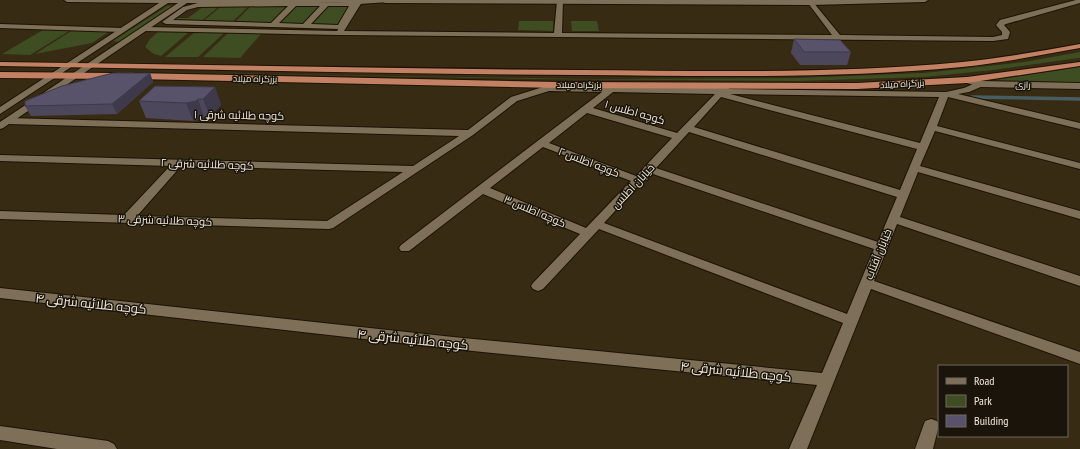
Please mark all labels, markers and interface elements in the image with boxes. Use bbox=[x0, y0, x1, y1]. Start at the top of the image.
street label: بزرگراه میلاد bbox=[233, 73, 277, 84]
street label: بزرگراه میلاد bbox=[879, 77, 925, 90]
street label: بزرگراه میلاد bbox=[557, 79, 601, 90]
street label: رازی bbox=[1015, 79, 1031, 90]
street label: کوچه اطلس ۱ bbox=[603, 97, 667, 127]
street label: کوچه طلائیه شرقی ۱ bbox=[194, 107, 285, 123]
street label: کوچه اطلس ۲ bbox=[556, 144, 622, 180]
street label: کوچه طلائیه شرقی ۲ bbox=[160, 155, 254, 173]
street label: خیابان اطلس bbox=[609, 161, 657, 211]
street label: کوچه اطلس ۳ bbox=[502, 192, 568, 230]
street label: کوچه طلائیه شرقی ۳ bbox=[117, 211, 213, 229]
street label: خیابان آفتاب bbox=[862, 227, 894, 281]
street label: کوچه طلائیه شرقی ۴ bbox=[34, 289, 147, 319]
street label: کوچه طلائیه شرقی ۴ bbox=[356, 325, 469, 355]
street label: کوچه طلائیه شرقی ۴ bbox=[679, 357, 792, 387]
legend bbox=[938, 365, 1068, 437]
text: Road bbox=[974, 373, 994, 388]
text: Park bbox=[974, 393, 992, 408]
text: Building bbox=[974, 413, 1009, 428]

